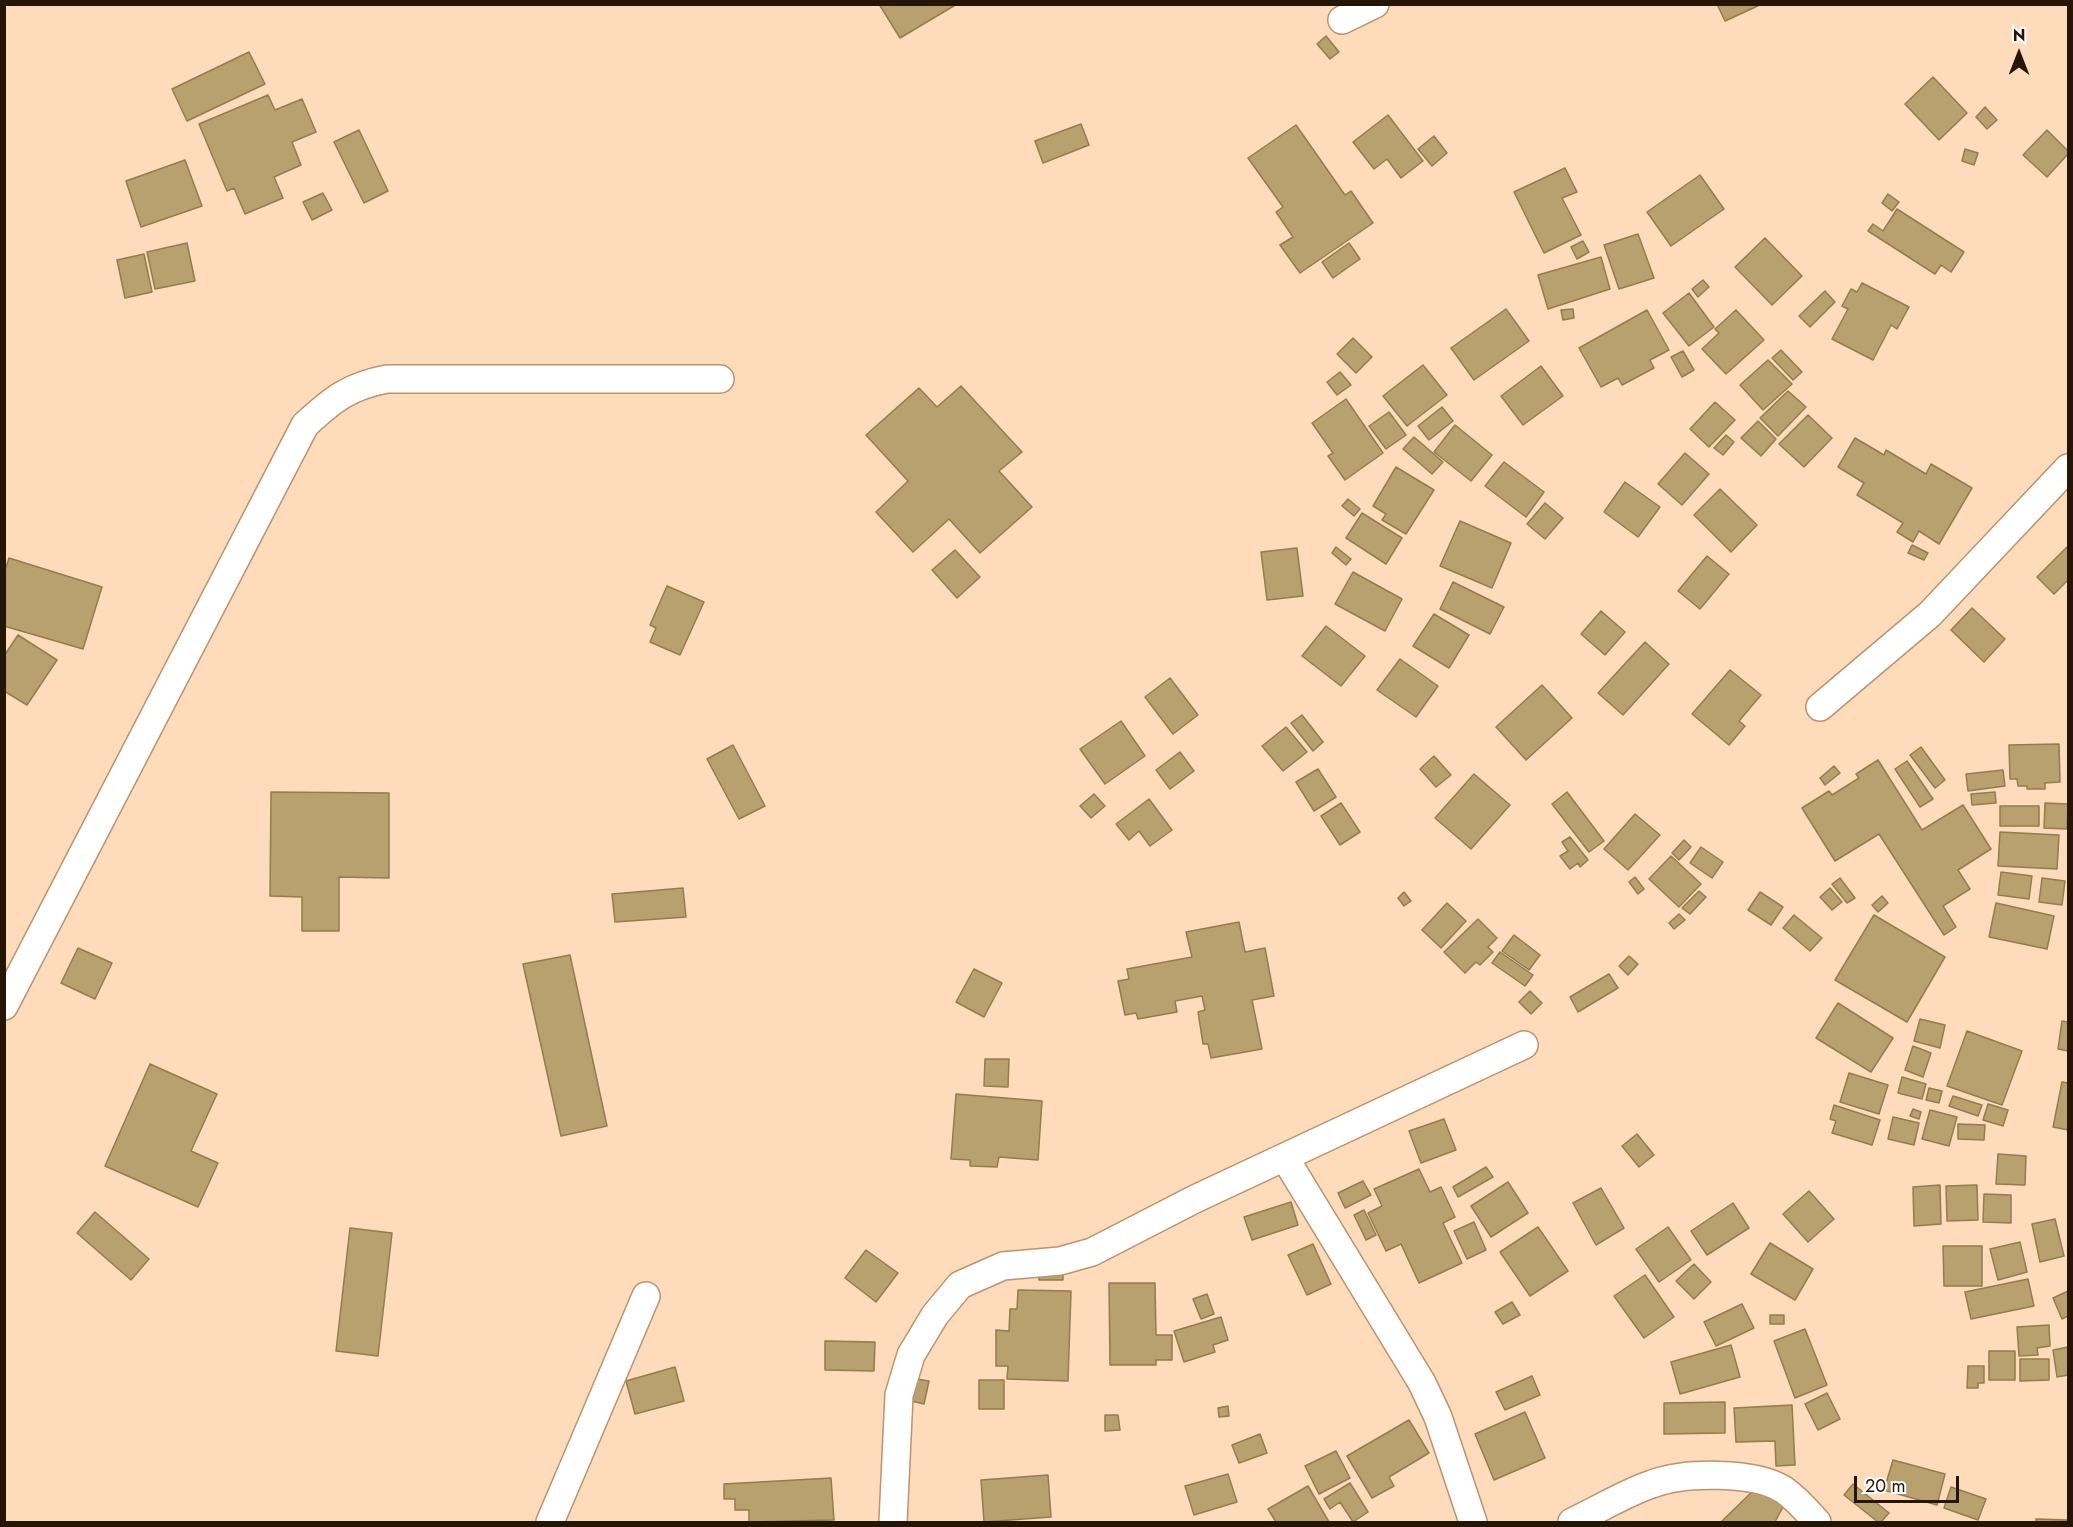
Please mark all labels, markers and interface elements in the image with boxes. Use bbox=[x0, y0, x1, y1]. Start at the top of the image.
north arrow bbox=[1989, 24, 2049, 84]
text: N bbox=[2013, 24, 2025, 47]
scale bar bbox=[1857, 1464, 1962, 1502]
text: 20 m bbox=[1865, 1473, 1905, 1499]

